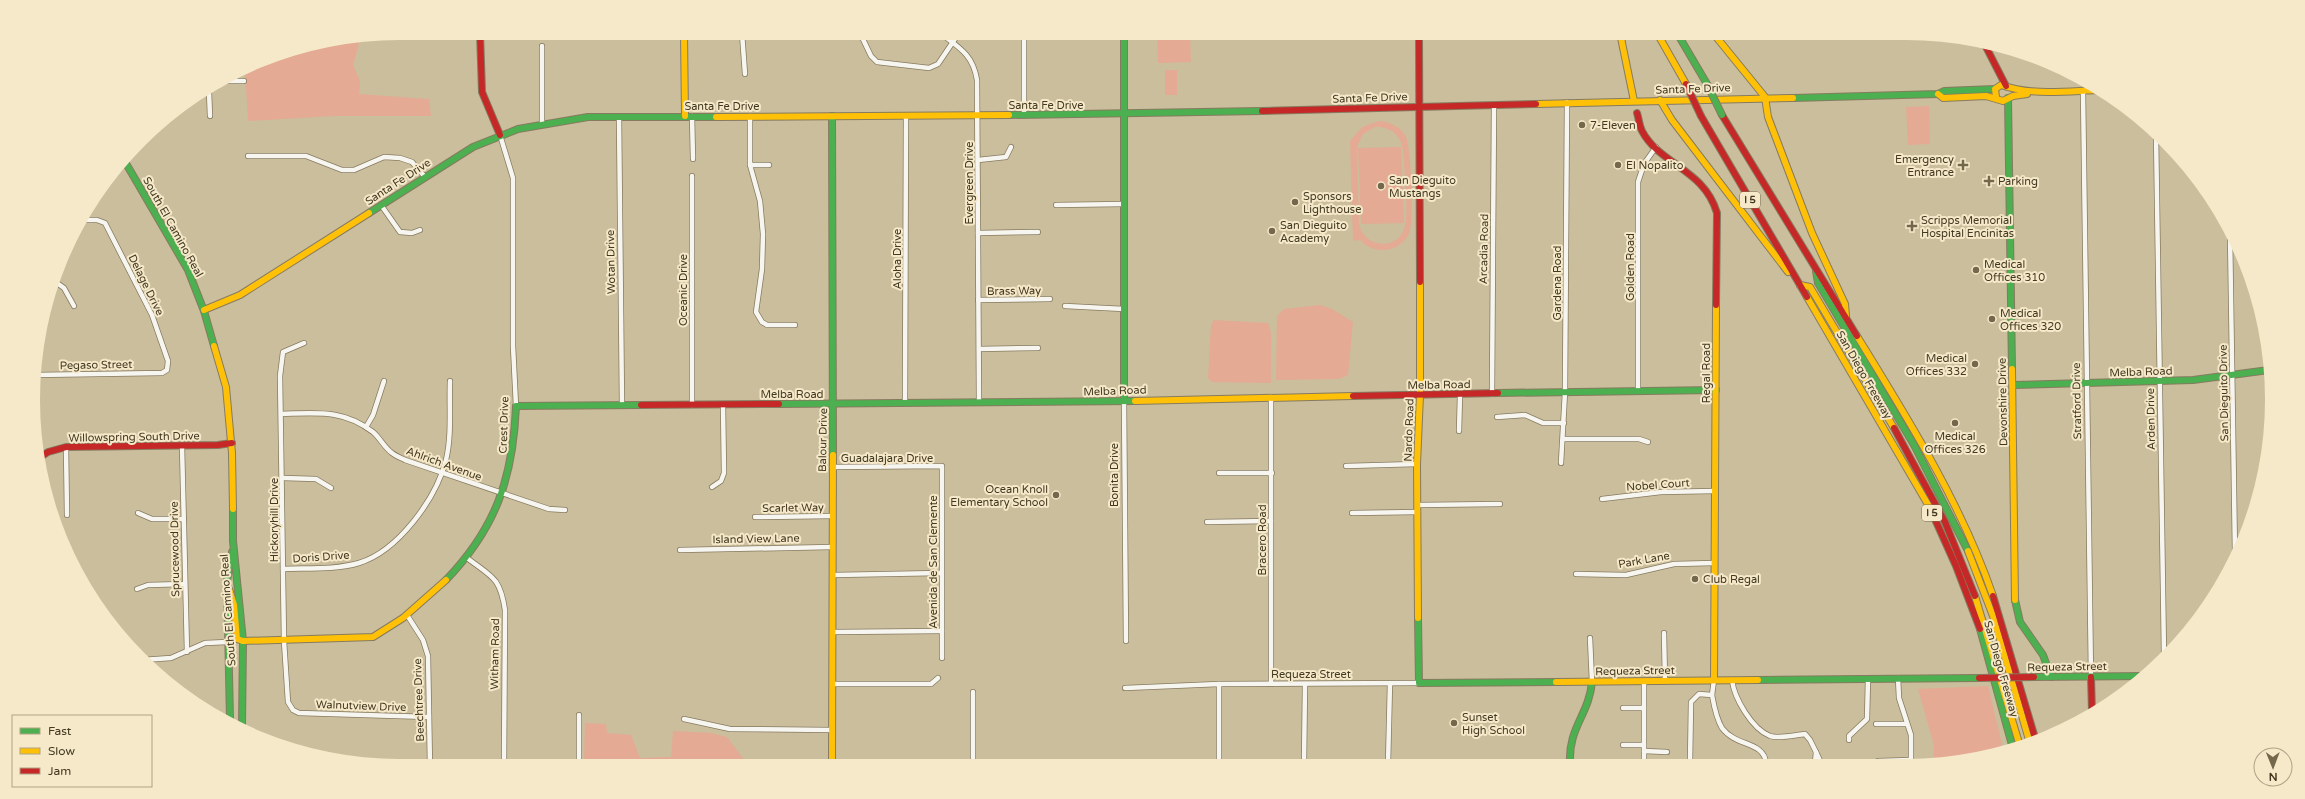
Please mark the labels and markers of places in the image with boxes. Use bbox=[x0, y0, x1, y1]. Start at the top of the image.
place label: 7-Eleven bbox=[1590, 119, 1636, 132]
marker: 7-Eleven bbox=[1577, 120, 1587, 130]
place label: Emergency Entrance bbox=[1895, 153, 1954, 179]
place label: El Nopalito bbox=[1626, 159, 1684, 172]
marker: Emergency Entrance bbox=[1957, 159, 1969, 171]
marker: El Nopalito bbox=[1613, 160, 1623, 170]
place label: San Dieguito Mustangs bbox=[1389, 174, 1456, 200]
marker: Parking bbox=[1983, 175, 1995, 187]
place label: Parking bbox=[1998, 175, 2038, 188]
marker: San Dieguito Mustangs bbox=[1376, 181, 1386, 191]
place label: Sponsors Lighthouse bbox=[1303, 190, 1361, 216]
marker: Sponsors Lighthouse bbox=[1290, 197, 1300, 207]
place label: Scripps Memorial Hospital Encinitas bbox=[1921, 214, 2014, 240]
place label: San Dieguito Academy bbox=[1280, 219, 1347, 245]
marker: Scripps Memorial Hospital Encinitas bbox=[1906, 220, 1918, 232]
marker: San Dieguito Academy bbox=[1267, 226, 1277, 236]
place label: Medical Offices 310 bbox=[1984, 258, 2045, 284]
marker: Medical Offices 310 bbox=[1971, 265, 1981, 275]
place label: Medical Offices 320 bbox=[2000, 307, 2061, 333]
marker: Medical Offices 320 bbox=[1987, 314, 1997, 324]
place label: Medical Offices 332 bbox=[1906, 352, 1967, 378]
marker: Medical Offices 332 bbox=[1970, 359, 1980, 369]
marker: Medical Offices 326 bbox=[1950, 418, 1960, 428]
place label: Medical Offices 326 bbox=[1924, 430, 1986, 456]
place label: Ocean Knoll Elementary School bbox=[950, 483, 1048, 509]
marker: Ocean Knoll Elementary School bbox=[1051, 490, 1061, 500]
place label: Club Regal bbox=[1703, 573, 1760, 586]
marker: Club Regal bbox=[1690, 574, 1700, 584]
place label: Sunset High School bbox=[1462, 711, 1525, 737]
marker: Sunset High School bbox=[1449, 718, 1459, 728]

